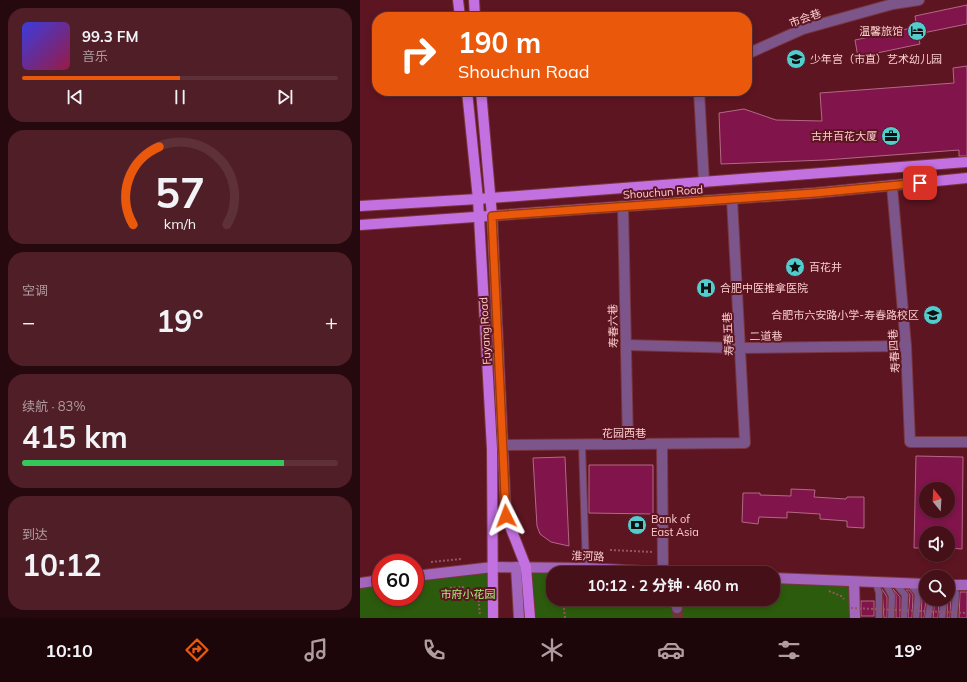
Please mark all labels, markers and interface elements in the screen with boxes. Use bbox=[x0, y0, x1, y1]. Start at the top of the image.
street label: 市会巷 bbox=[787, 6, 823, 30]
hotel icon: 温馨旅馆 bbox=[906, 20, 928, 42]
place label: 温馨旅馆 bbox=[859, 24, 903, 38]
text: 190 m bbox=[458, 25, 541, 60]
text: 99.3 FM bbox=[82, 27, 138, 46]
icon: right bbox=[392, 28, 444, 80]
text: 音乐 bbox=[82, 48, 108, 64]
school or university icon: 少年宫（市直）艺术幼儿园 bbox=[785, 48, 807, 70]
place label: 少年宫（市直）艺术幼儿园 bbox=[810, 52, 942, 66]
text: Shouchun Road bbox=[458, 60, 590, 83]
icon: previous bbox=[64, 86, 86, 108]
icon: pause bbox=[169, 86, 191, 108]
icon: next bbox=[274, 86, 296, 108]
office icon: 古井百花大厦 bbox=[880, 125, 902, 147]
place label: 古井百花大厦 bbox=[811, 129, 877, 143]
text: 57 bbox=[155, 166, 205, 218]
pin bbox=[903, 166, 937, 200]
icon: arrive bbox=[909, 172, 931, 194]
street label: Shouchun Road bbox=[622, 182, 704, 202]
text: km/h bbox=[164, 215, 196, 233]
place icon: 百花井 bbox=[784, 256, 806, 278]
place label: 百花井 bbox=[809, 260, 842, 274]
hospital icon: 合肥中医推拿医院 bbox=[695, 277, 717, 299]
place label: 合肥中医推拿医院 bbox=[720, 281, 808, 295]
text: 空调 bbox=[22, 282, 48, 298]
street label: Fuyang Road bbox=[476, 297, 494, 365]
text: 19° bbox=[156, 302, 204, 340]
street label: 寿春六巷 bbox=[606, 304, 620, 348]
school or university icon: 合肥市六安路小学-寿春路校区 bbox=[922, 304, 944, 326]
text: − bbox=[22, 308, 35, 336]
text: + bbox=[325, 308, 338, 336]
place label: 合肥市六安路小学-寿春路校区 bbox=[771, 308, 919, 322]
street label: 寿春五巷 bbox=[720, 312, 736, 356]
street label: 二道巷 bbox=[749, 329, 783, 343]
street label: 寿春四巷 bbox=[885, 329, 903, 373]
text: 续航 · 83% bbox=[22, 398, 86, 414]
text: 415 km bbox=[22, 418, 128, 456]
street label: 花园西巷 bbox=[602, 426, 646, 440]
north arrow bbox=[919, 482, 955, 518]
map controls bbox=[919, 482, 955, 606]
position arrow bbox=[485, 495, 527, 537]
place label: Bank of East Asia bbox=[651, 512, 699, 539]
bank icon: Bank of East Asia bbox=[626, 514, 648, 536]
text: 到达 bbox=[22, 526, 48, 542]
button: sound bbox=[919, 526, 955, 562]
text: 10:12 bbox=[22, 546, 101, 584]
street label: 淮河路 bbox=[571, 548, 605, 564]
speed limit sign: 60 bbox=[372, 554, 424, 606]
button: search bbox=[919, 570, 955, 606]
text: 10:12 · 2 分钟 · 460 m bbox=[587, 576, 739, 595]
park label: 市府小花园 bbox=[441, 587, 496, 601]
icon: directions bbox=[183, 636, 211, 664]
icon: music bbox=[302, 636, 330, 664]
icon: phone bbox=[420, 636, 448, 664]
icon: climate bbox=[538, 636, 566, 664]
icon: car bbox=[657, 636, 685, 664]
icon: filters bbox=[775, 636, 803, 664]
text: 10:10 bbox=[45, 639, 93, 662]
text: 19° bbox=[893, 639, 922, 662]

